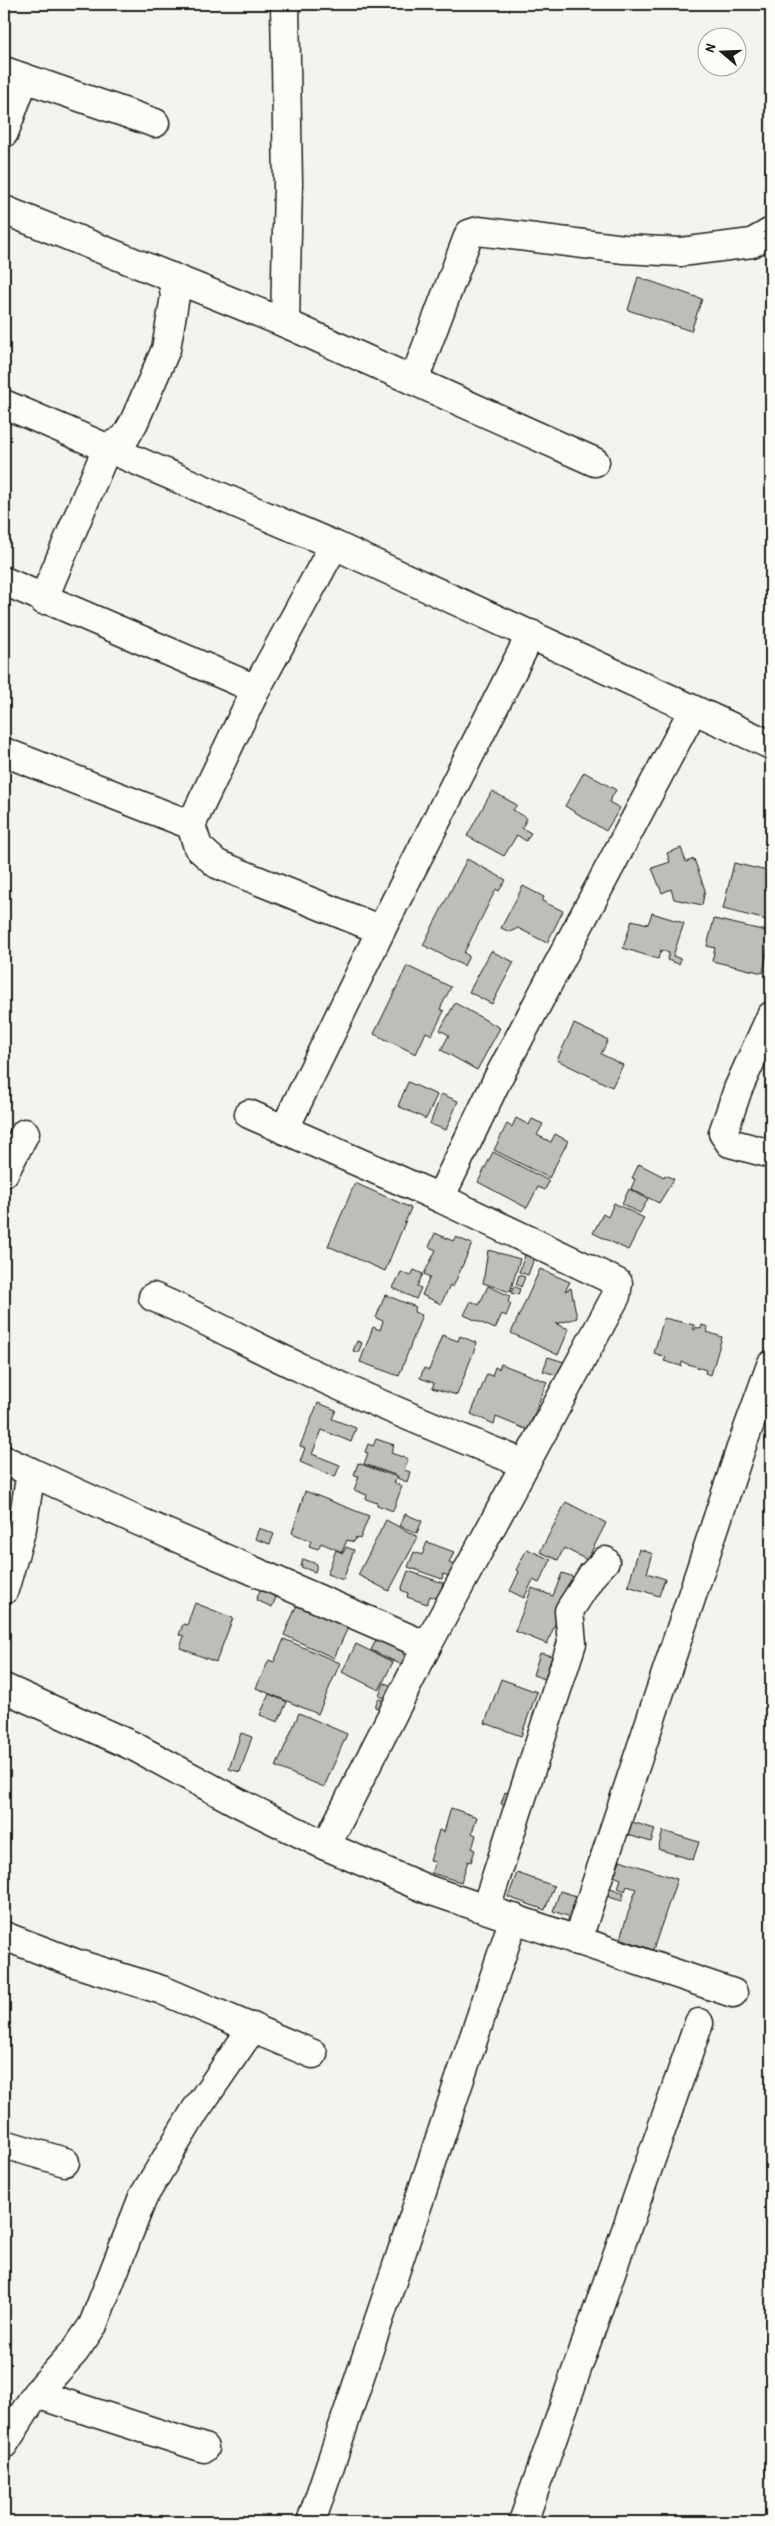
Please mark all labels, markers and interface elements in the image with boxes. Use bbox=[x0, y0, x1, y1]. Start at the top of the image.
north arrow bbox=[698, 28, 748, 78]
text: N bbox=[699, 40, 720, 54]

